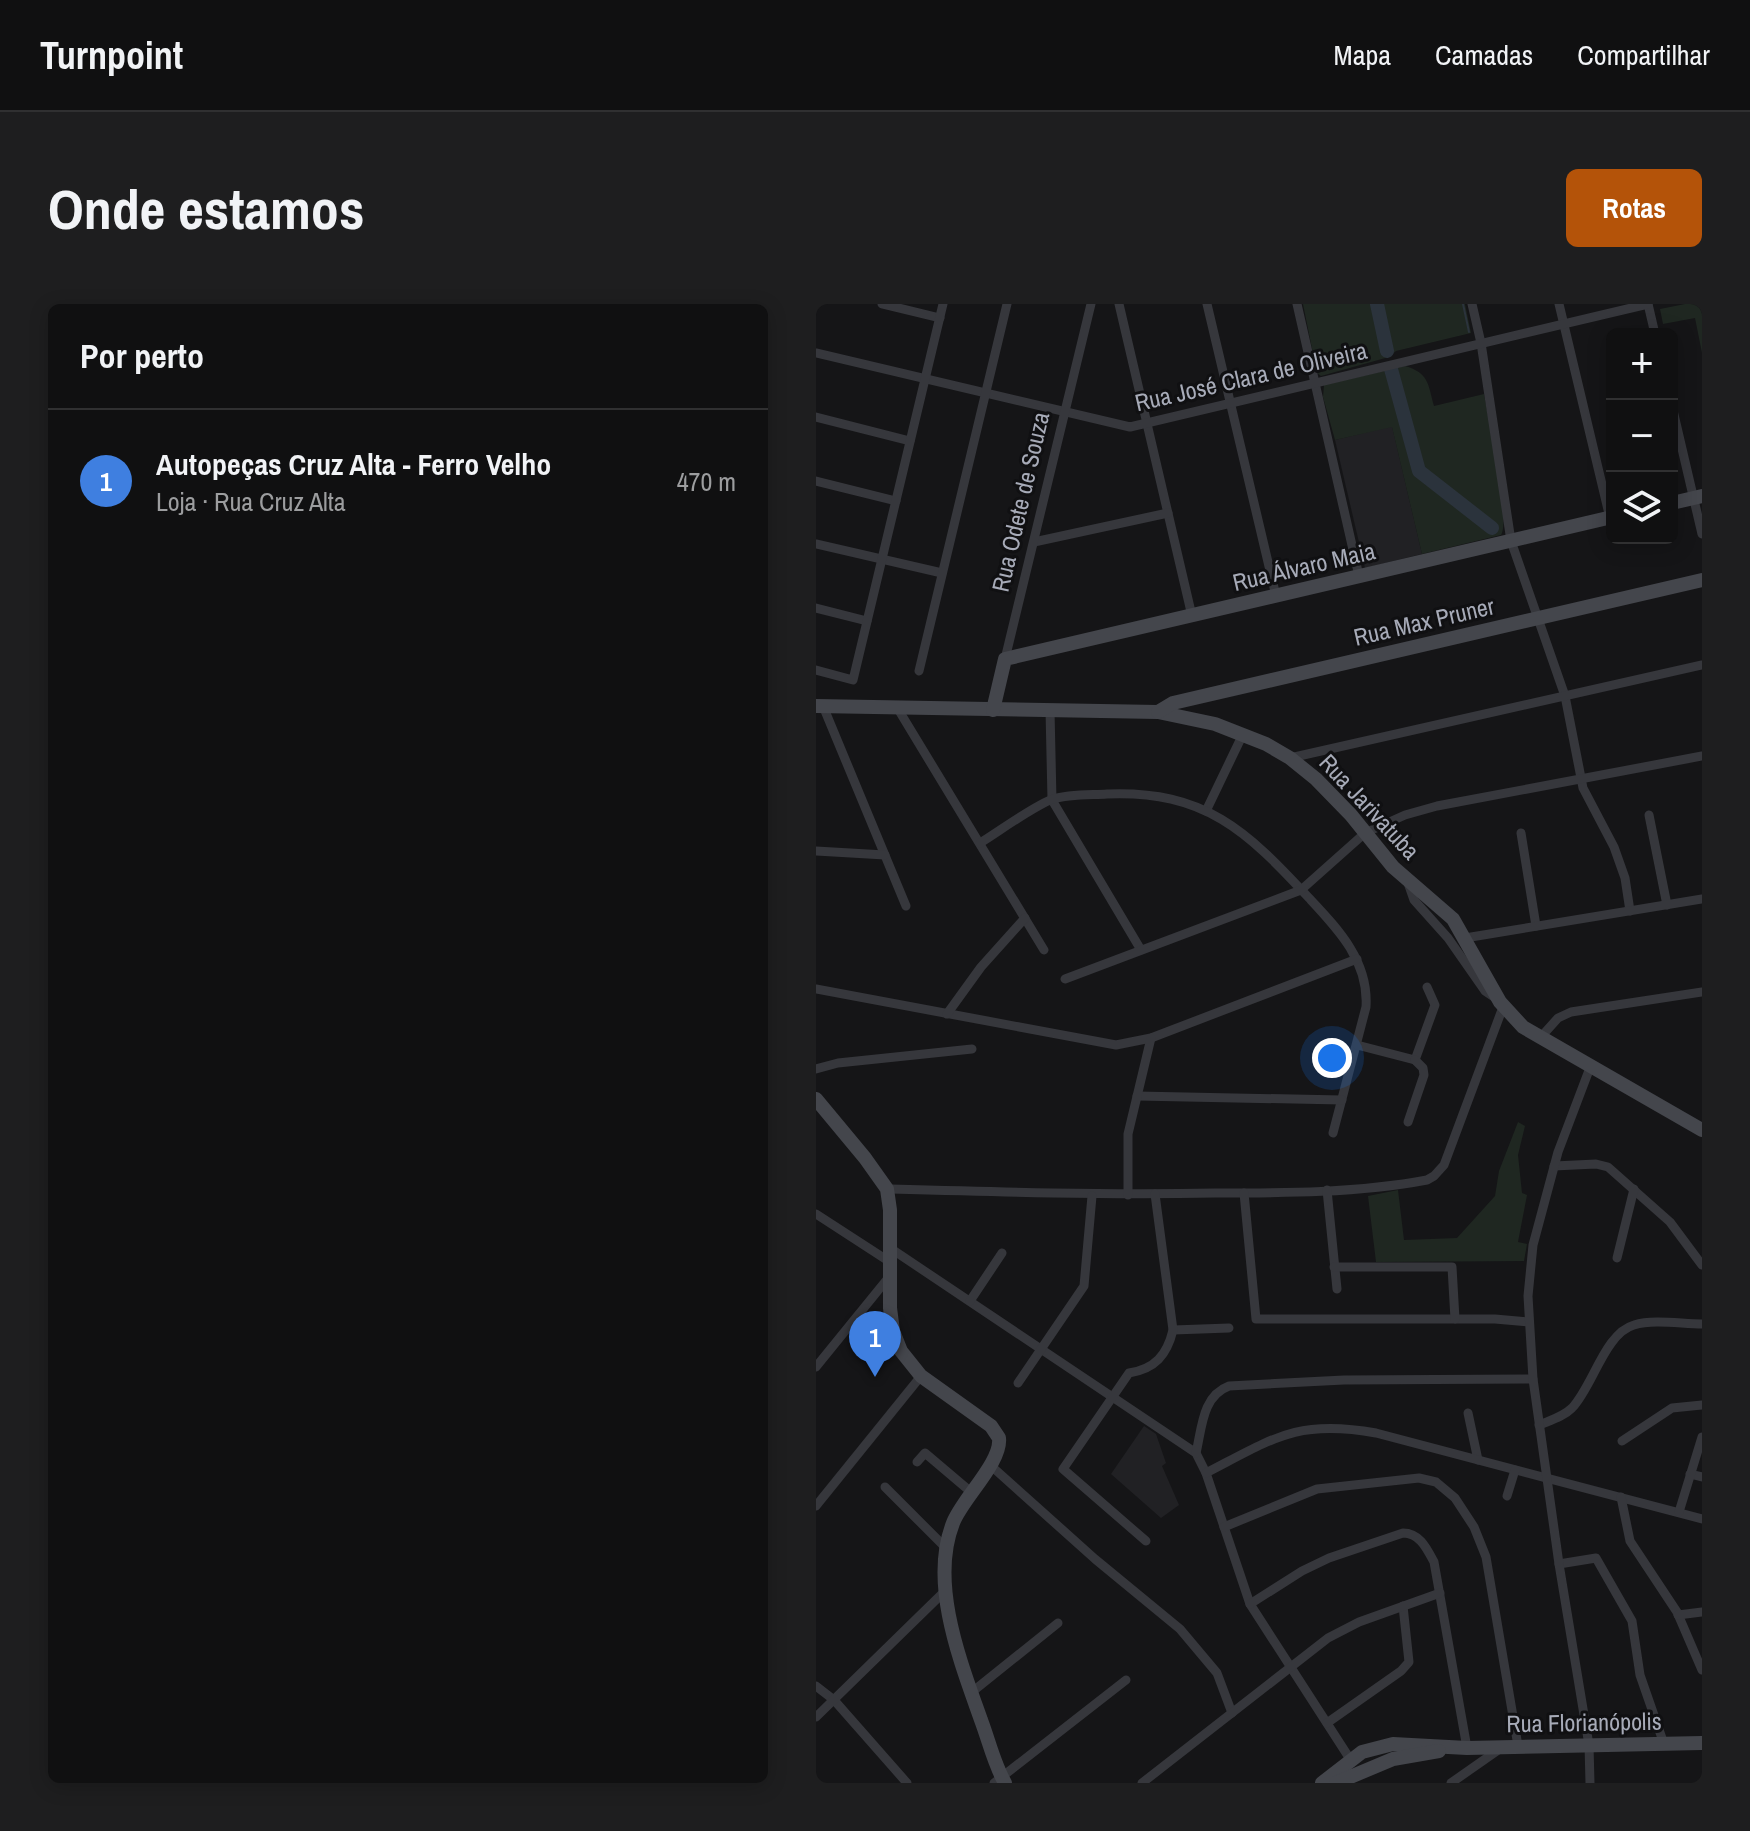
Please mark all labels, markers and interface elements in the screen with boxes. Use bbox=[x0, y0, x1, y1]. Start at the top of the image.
text: Turnpoint bbox=[40, 30, 183, 81]
text: Mapa bbox=[1334, 36, 1391, 74]
text: Camadas bbox=[1435, 36, 1533, 74]
text: Compartilhar bbox=[1577, 36, 1710, 74]
button: Rotas bbox=[1566, 169, 1702, 247]
text: Onde estamos bbox=[48, 171, 364, 246]
map controls bbox=[1606, 328, 1678, 544]
button: + bbox=[1606, 328, 1678, 400]
text: Por perto bbox=[80, 333, 204, 379]
street label: Rua José Clara de Oliveira bbox=[1132, 334, 1370, 418]
button: − bbox=[1606, 400, 1678, 472]
street label: Rua Odete de Souza bbox=[984, 409, 1056, 595]
text: Autopeças Cruz Alta - Ferro Velho bbox=[156, 444, 551, 484]
text: 1 bbox=[100, 464, 112, 499]
text: 470 m bbox=[677, 464, 736, 499]
button: layers bbox=[1606, 472, 1678, 544]
text: Loja · Rua Cruz Alta bbox=[156, 484, 346, 519]
street label: Rua Álvaro Maia bbox=[1229, 534, 1378, 598]
street label: Rua Max Pruner bbox=[1350, 589, 1498, 653]
street label: Rua Jarivatuba bbox=[1313, 747, 1427, 866]
your location bbox=[1312, 1038, 1352, 1078]
pin: 1 bbox=[849, 1311, 901, 1377]
street label: Rua Florianópolis bbox=[1506, 1705, 1662, 1739]

